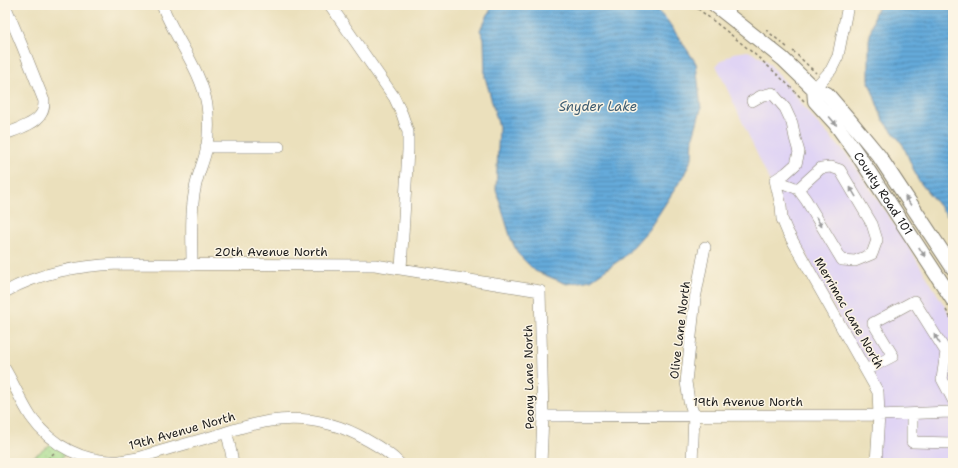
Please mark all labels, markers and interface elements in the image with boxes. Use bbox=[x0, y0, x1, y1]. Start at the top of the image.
water label: Snyder Lake bbox=[559, 98, 637, 115]
one-way arrow bbox=[829, 116, 838, 126]
street label: County Road 101 bbox=[850, 149, 916, 238]
one-way arrow bbox=[850, 186, 857, 198]
one-way arrow bbox=[904, 195, 912, 206]
one-way arrow bbox=[816, 216, 823, 228]
street label: 20th Avenue North bbox=[214, 244, 328, 260]
one-way arrow bbox=[918, 247, 926, 257]
street label: Merrimac Lane North bbox=[811, 255, 887, 371]
street label: Olive Lane North bbox=[666, 280, 694, 380]
street label: Peony Lane North bbox=[520, 325, 538, 429]
one-way arrow bbox=[934, 333, 941, 345]
street label: 19th Avenue North bbox=[693, 394, 803, 410]
street label: 19th Avenue North bbox=[127, 408, 237, 454]

